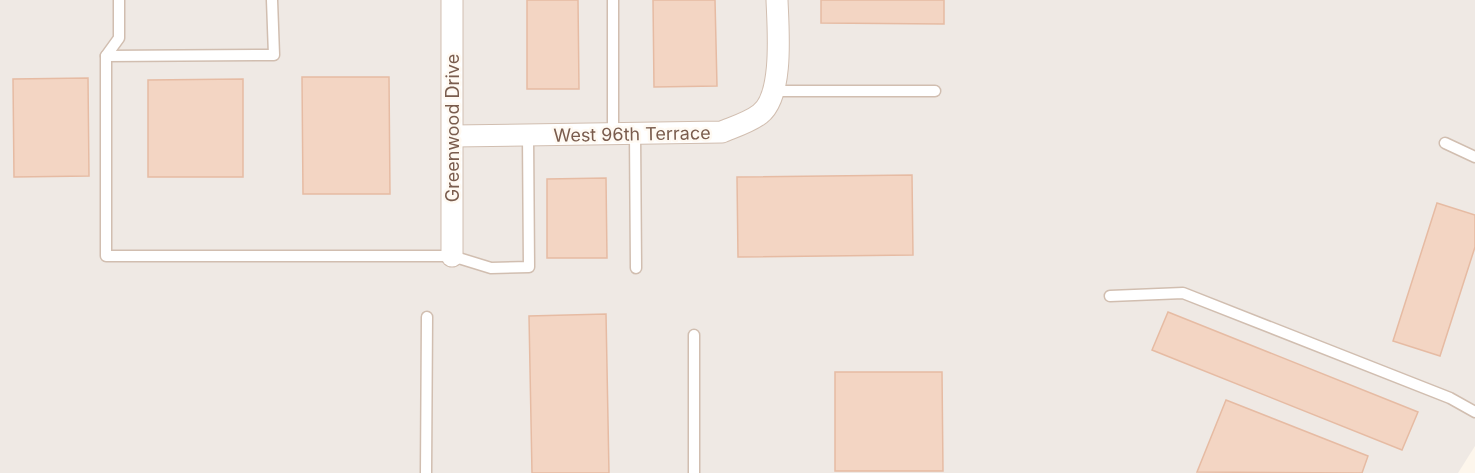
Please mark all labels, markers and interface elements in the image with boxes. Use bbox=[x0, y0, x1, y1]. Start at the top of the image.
street label: Greenwood Drive bbox=[442, 54, 463, 202]
street label: West 96th Terrace bbox=[553, 122, 711, 146]

